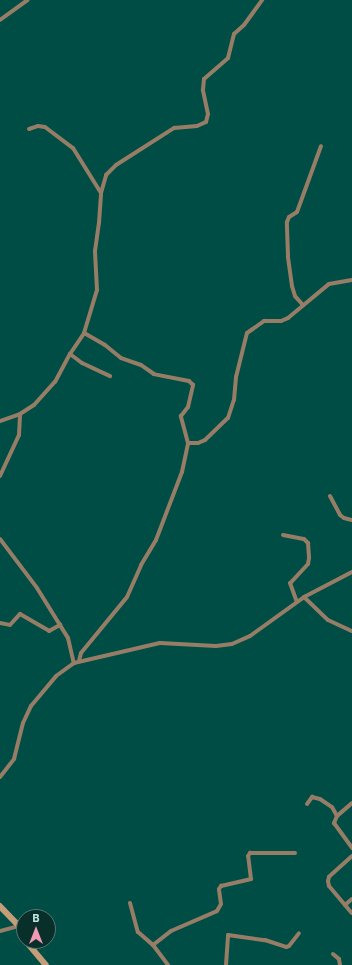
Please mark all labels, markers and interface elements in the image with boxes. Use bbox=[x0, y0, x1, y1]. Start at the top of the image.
north arrow bbox=[16, 909, 56, 949]
text: B bbox=[32, 911, 40, 925]

